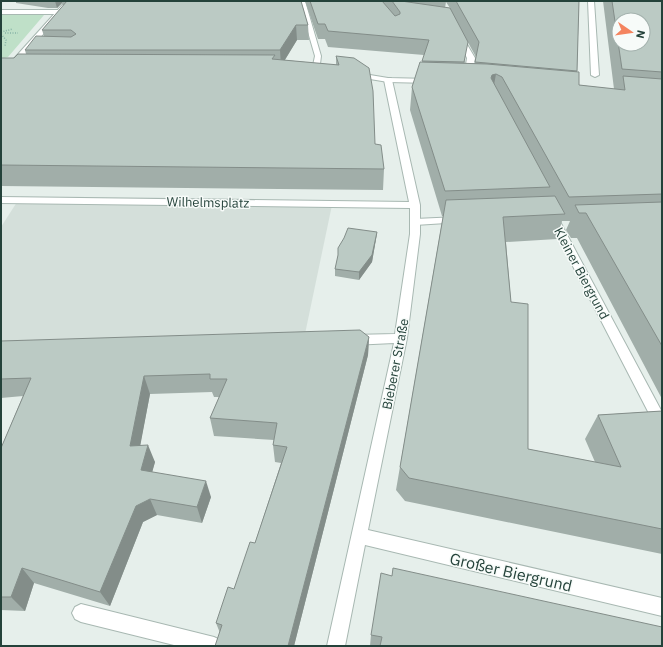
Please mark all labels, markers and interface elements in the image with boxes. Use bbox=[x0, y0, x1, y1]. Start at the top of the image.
north arrow bbox=[611, 12, 651, 52]
text: N bbox=[633, 29, 648, 40]
street label: Wilhelmsplatz bbox=[166, 193, 250, 212]
street label: Kleiner Biergrund bbox=[550, 224, 613, 322]
street label: Bieberer Straße bbox=[378, 317, 413, 411]
street label: Großer Biergrund bbox=[448, 548, 574, 596]

